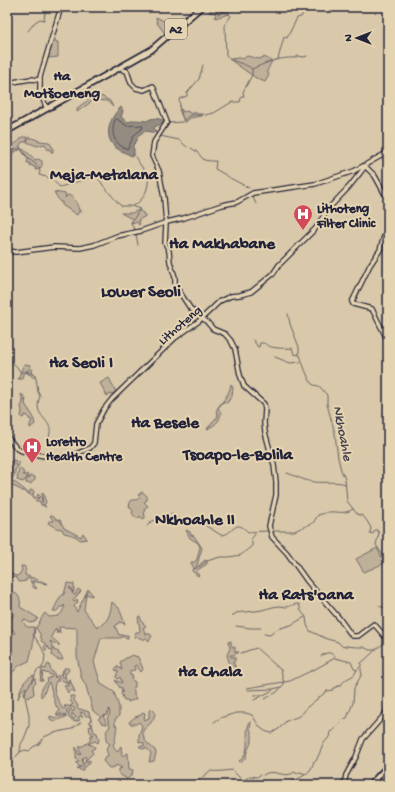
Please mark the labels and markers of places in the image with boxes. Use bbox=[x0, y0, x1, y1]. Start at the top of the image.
place label: Lithoteng Filter Clinic bbox=[316, 202, 377, 232]
hospital icon: Lithoteng Filter Clinic bbox=[292, 203, 314, 231]
place label: Loretto Health Centre bbox=[46, 435, 123, 465]
hospital icon: Loretto Health Centre bbox=[21, 436, 43, 464]

